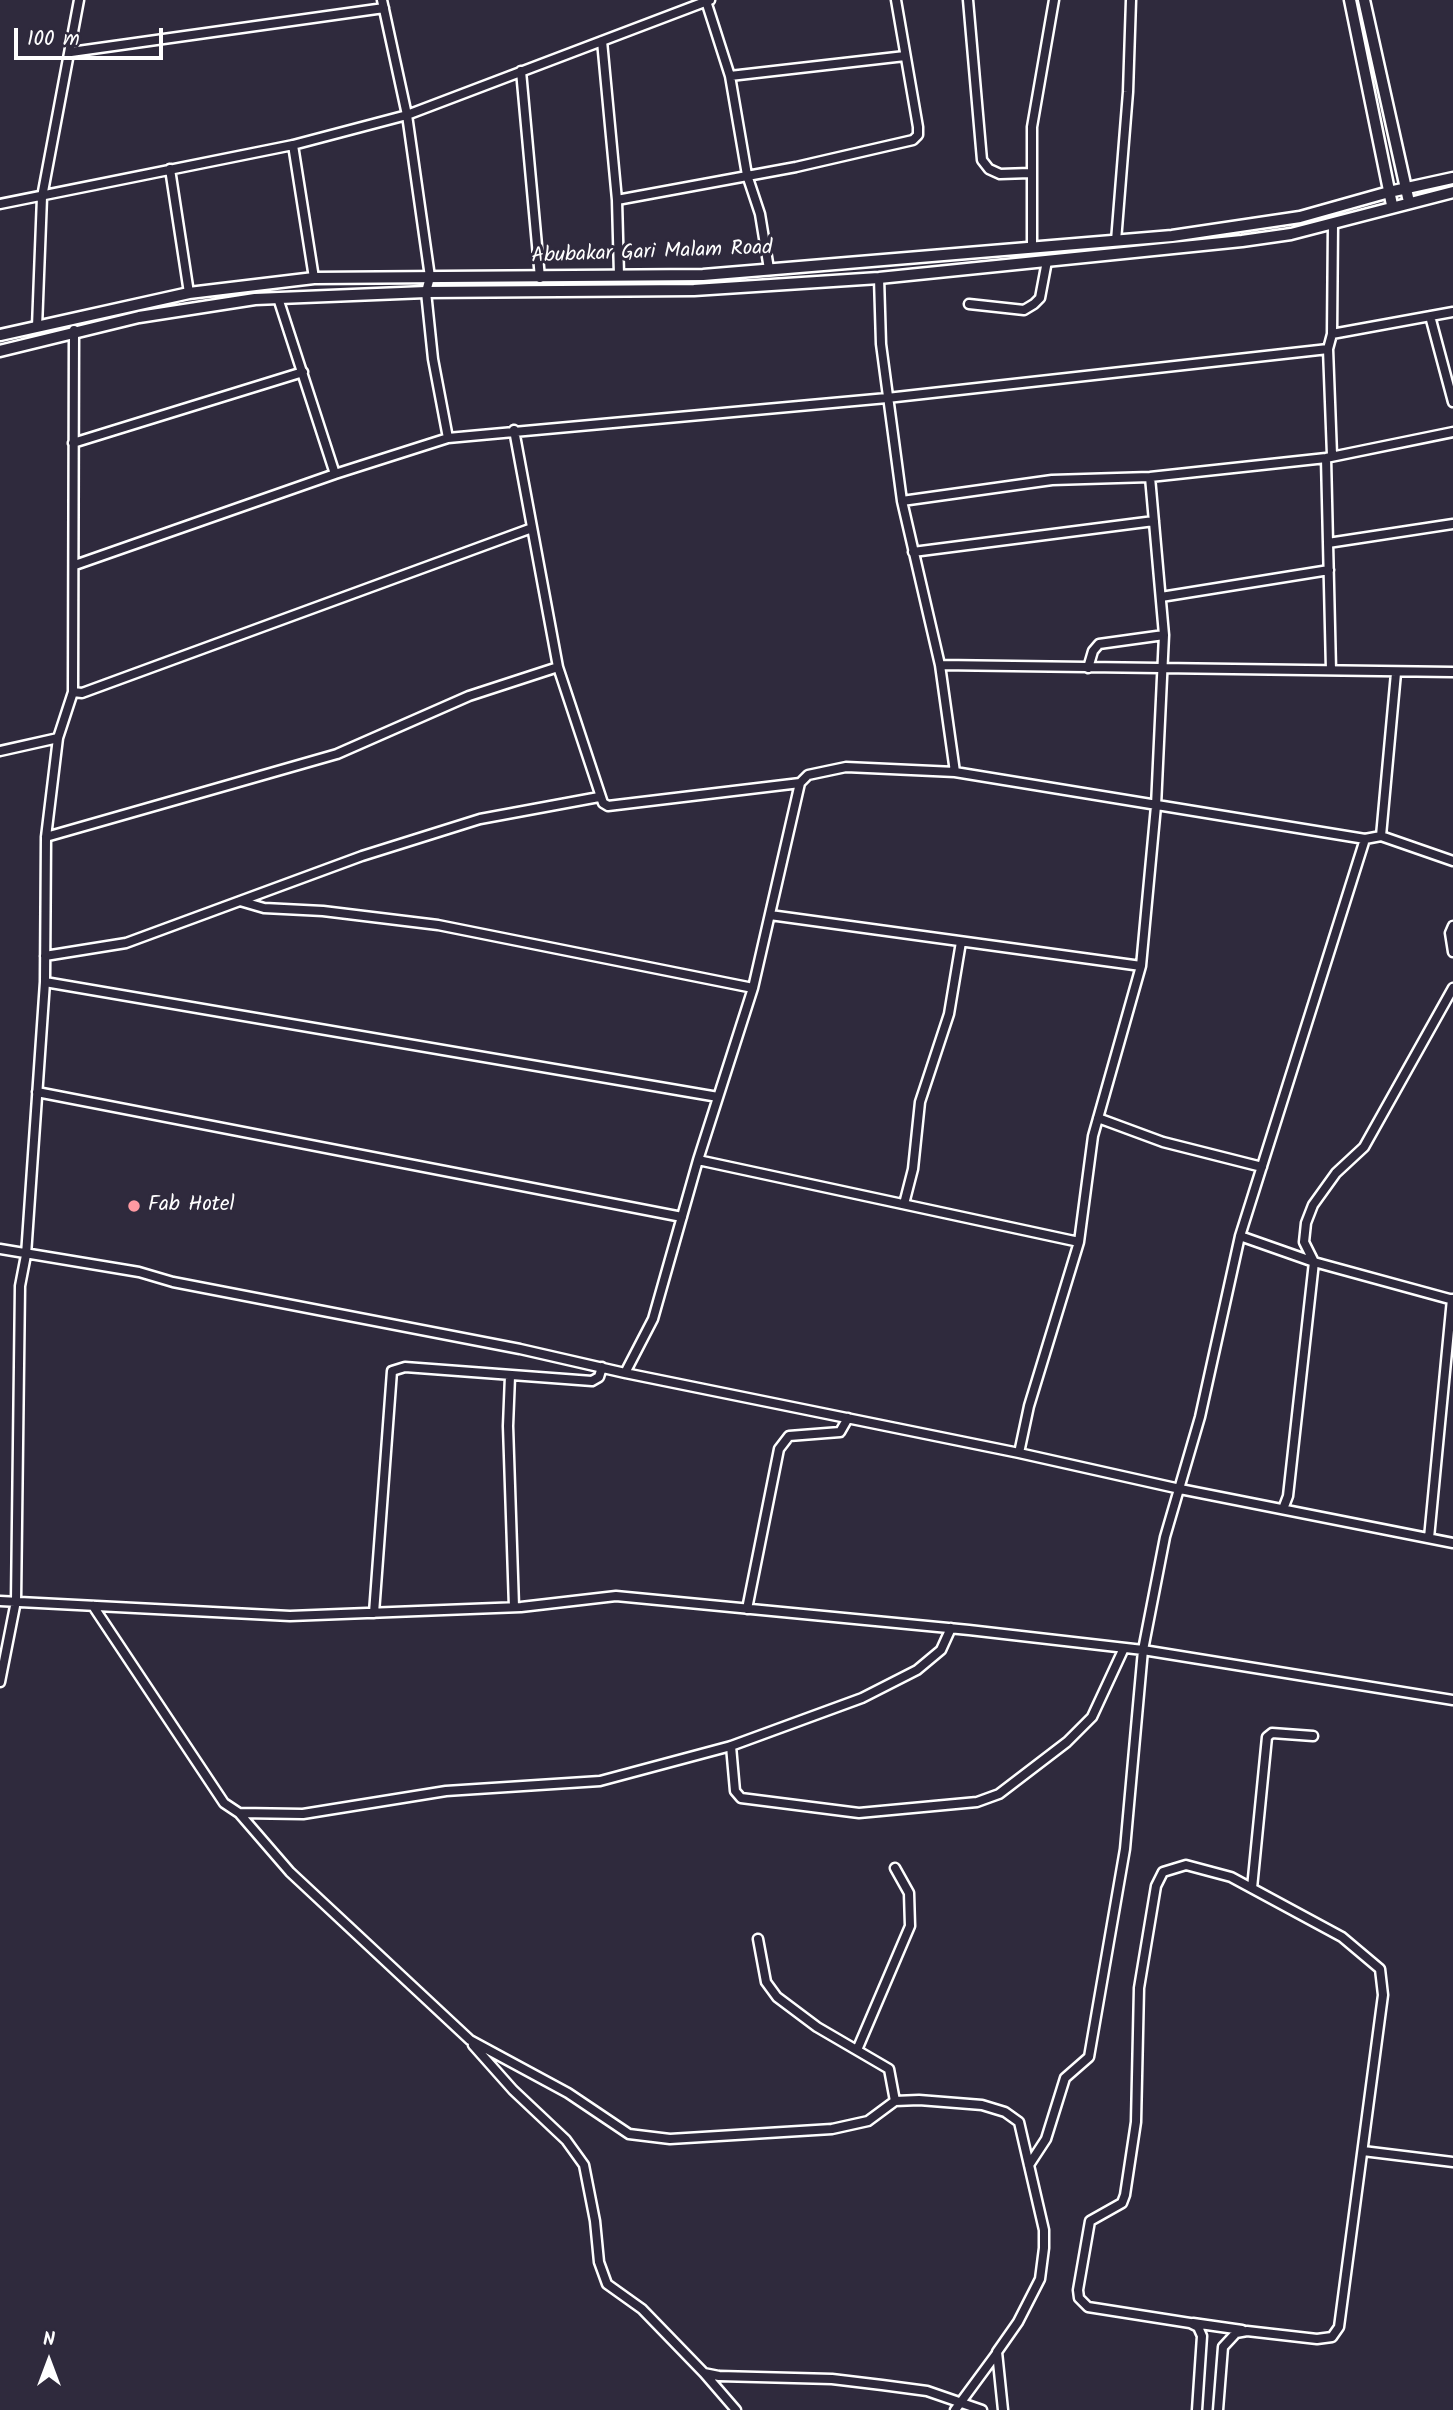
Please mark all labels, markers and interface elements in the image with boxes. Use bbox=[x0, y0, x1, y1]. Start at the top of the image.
scale bar bbox=[18, 14, 166, 58]
text: 100 m bbox=[27, 23, 80, 56]
street label: Abubakar Gari Malam Road bbox=[531, 237, 773, 271]
place label: Fab Hotel bbox=[148, 1193, 235, 1219]
marker: Fab Hotel bbox=[126, 1198, 142, 1214]
text: N bbox=[43, 2325, 55, 2355]
north arrow bbox=[14, 2326, 84, 2396]

